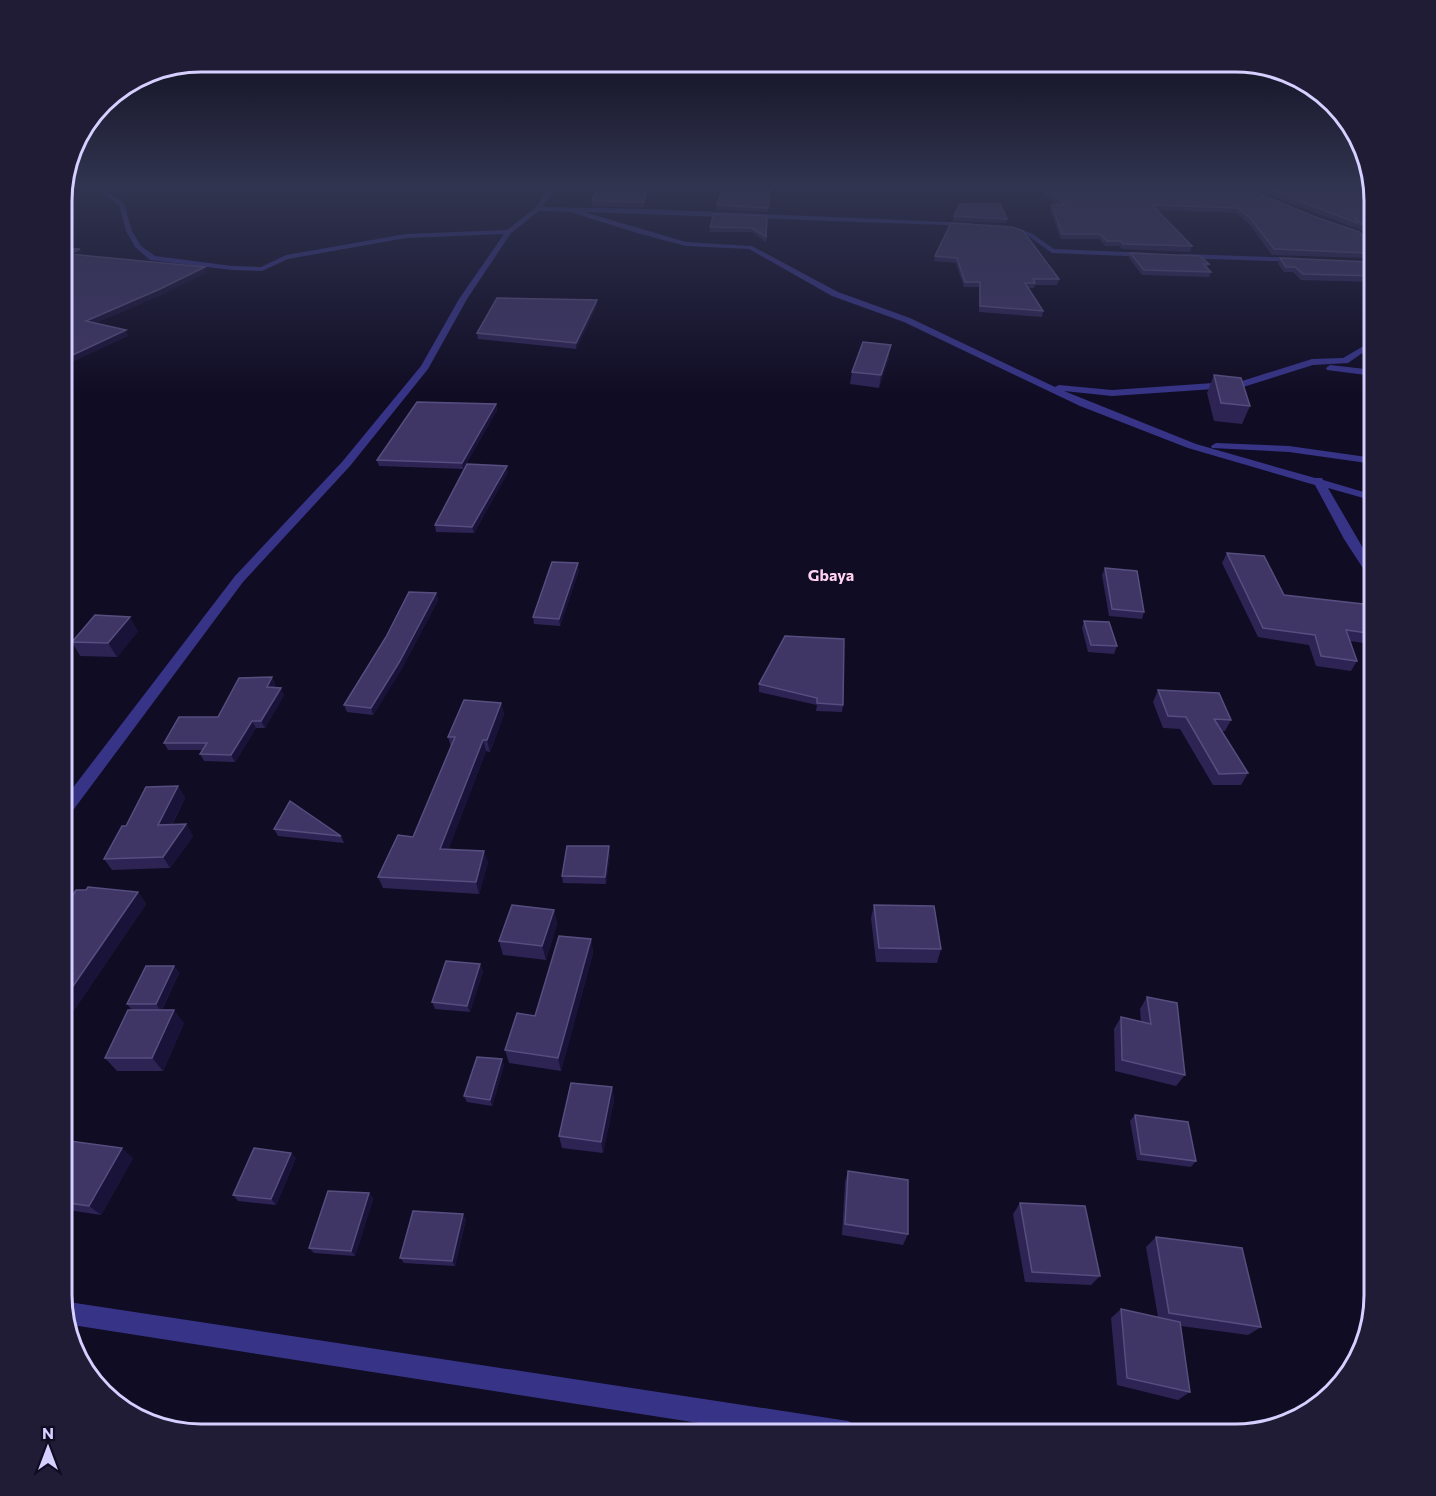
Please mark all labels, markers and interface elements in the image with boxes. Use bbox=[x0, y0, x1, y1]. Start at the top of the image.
district label: Gbaya bbox=[808, 565, 854, 584]
north arrow bbox=[18, 1418, 78, 1478]
text: N bbox=[42, 1423, 54, 1442]

